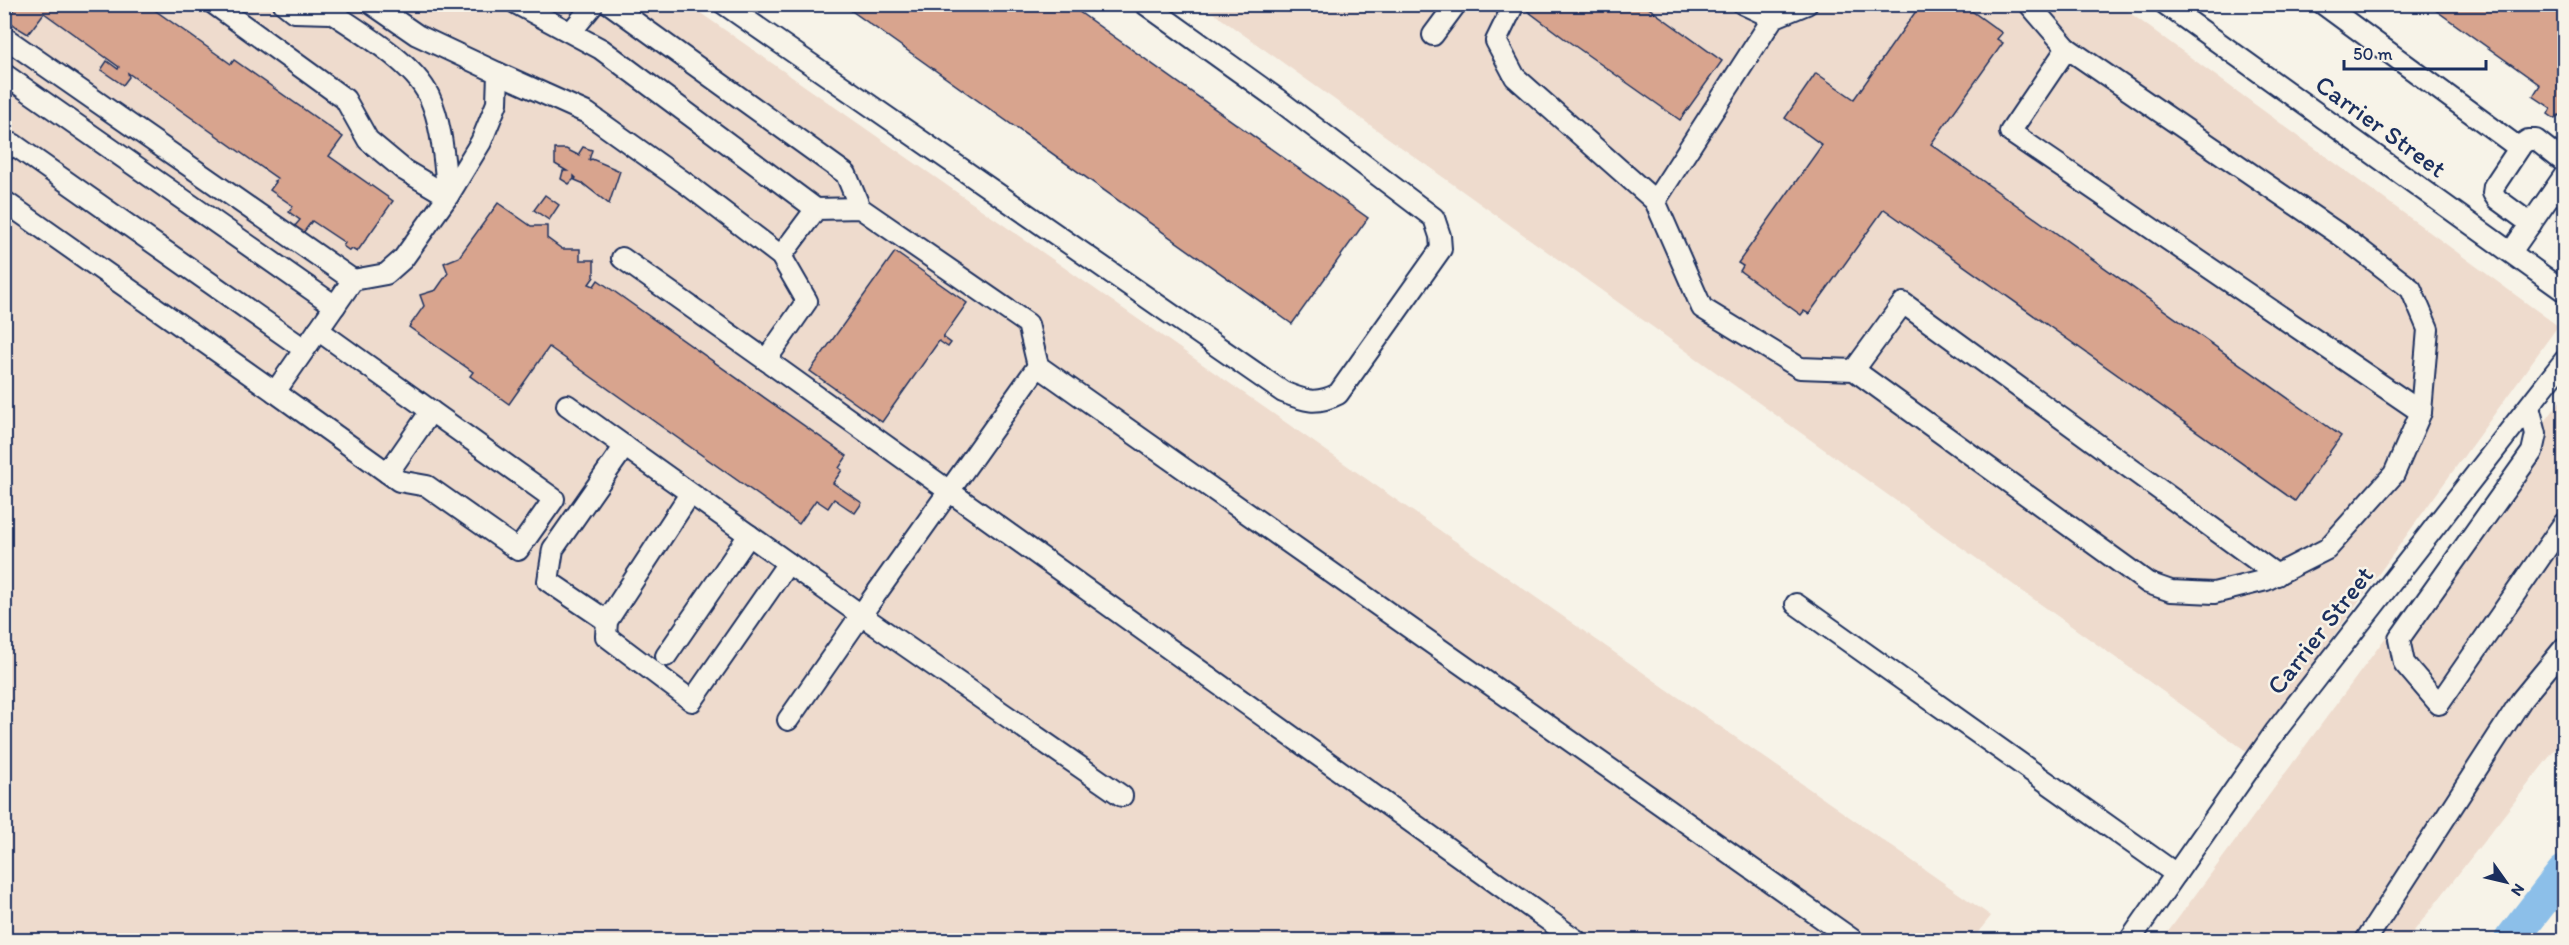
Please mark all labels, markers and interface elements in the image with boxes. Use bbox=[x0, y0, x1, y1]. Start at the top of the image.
scale bar bbox=[2344, 33, 2486, 71]
text: 50 m bbox=[2353, 43, 2393, 65]
street label: Carrier Street bbox=[2309, 68, 2453, 184]
street label: Carrier Street bbox=[2260, 559, 2380, 701]
north arrow bbox=[2476, 852, 2536, 912]
text: N bbox=[2507, 880, 2529, 900]

